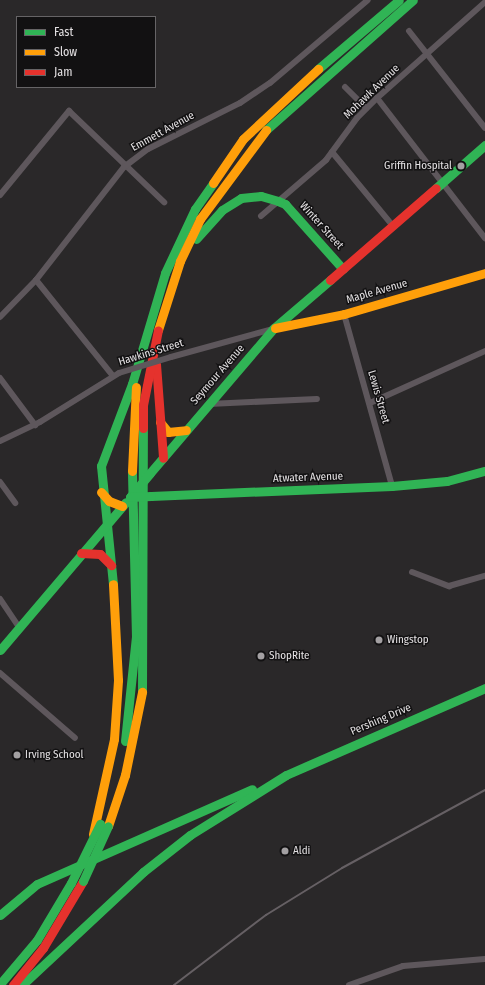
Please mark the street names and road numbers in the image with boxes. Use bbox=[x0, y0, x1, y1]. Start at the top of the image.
street label: Mohawk Avenue bbox=[341, 62, 403, 122]
street label: Emmett Avenue bbox=[129, 109, 197, 155]
street label: Winter Street bbox=[296, 200, 346, 252]
street label: Maple Avenue bbox=[345, 277, 409, 307]
street label: Hawkins Street bbox=[117, 337, 185, 369]
street label: Seymour Avenue bbox=[188, 342, 248, 408]
street label: Lewis Street bbox=[364, 369, 392, 425]
street label: Atwater Avenue bbox=[273, 470, 343, 486]
street label: Pershing Drive bbox=[349, 701, 413, 739]

